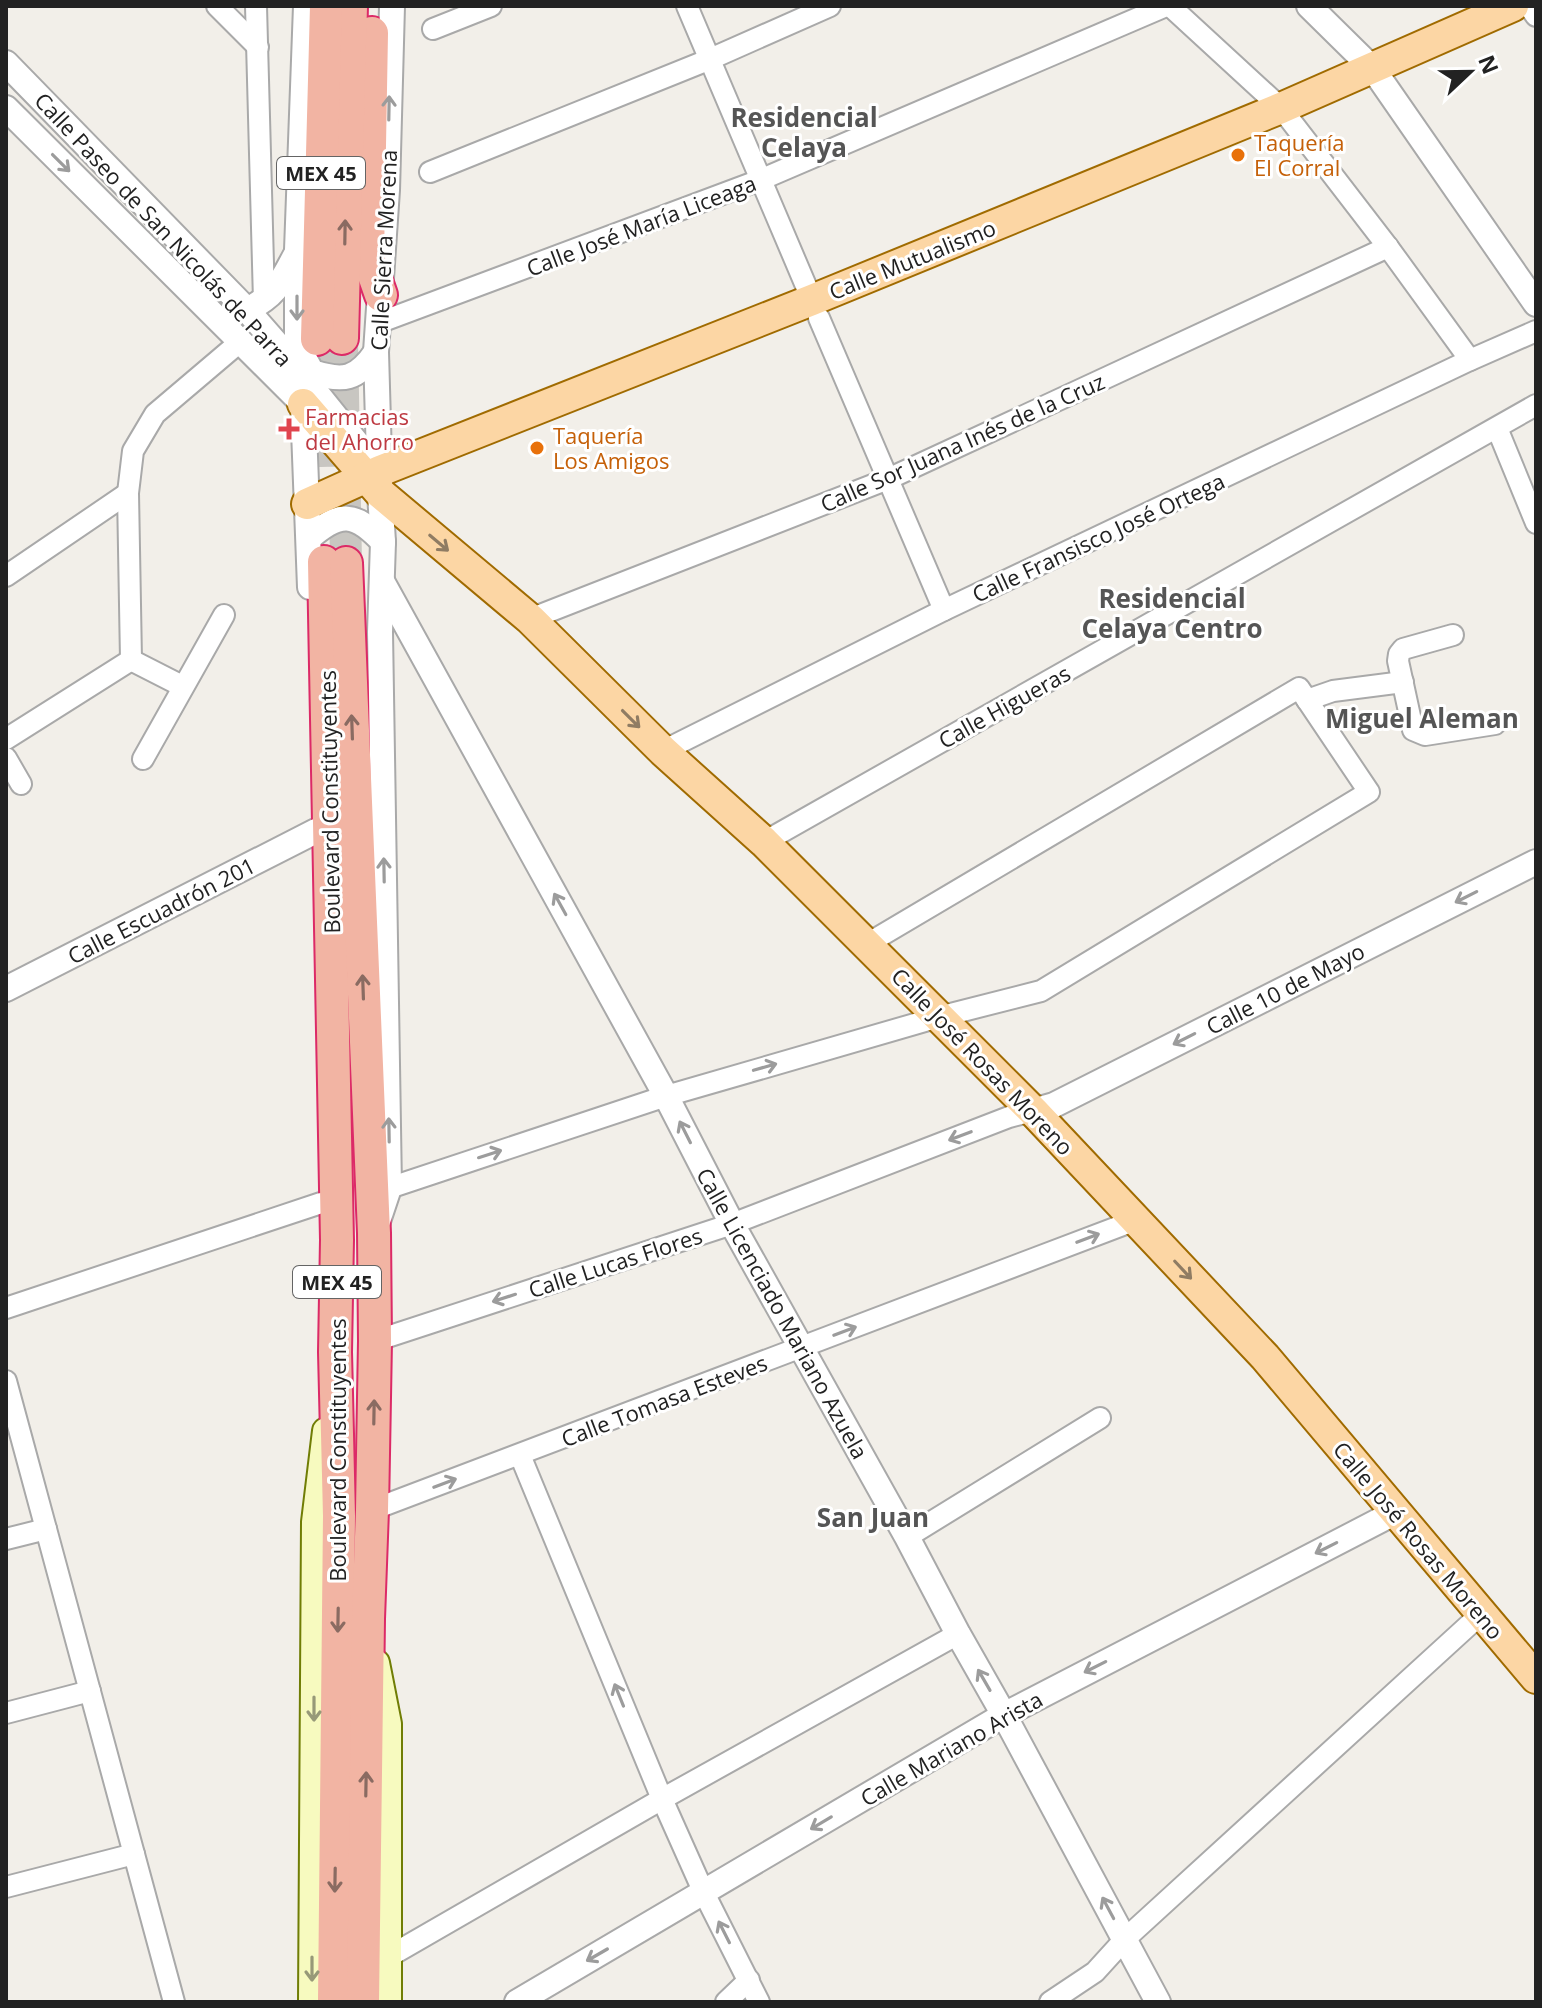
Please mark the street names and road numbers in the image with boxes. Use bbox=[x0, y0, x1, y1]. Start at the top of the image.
street label: Calle Paseo de San Nicolás de Parra bbox=[29, 85, 299, 373]
street label: Calle Sierra Morena bbox=[363, 149, 403, 351]
road number: MEX 45 bbox=[277, 157, 365, 189]
street label: Calle José María Liceaga bbox=[522, 167, 760, 283]
street label: Calle Mutualismo bbox=[824, 212, 1000, 306]
street label: Calle Sor Juana Inés de la Cruz bbox=[815, 366, 1109, 518]
street label: Calle Fransisco José Ortega bbox=[967, 465, 1229, 609]
street label: Calle Higueras bbox=[933, 657, 1075, 755]
street label: Boulevard Constituyentes bbox=[312, 670, 346, 934]
street label: Calle Escuadrón 201 bbox=[62, 850, 260, 970]
street label: Calle 10 de Mayo bbox=[1201, 935, 1369, 1041]
street label: Calle José Rosas Moreno bbox=[885, 961, 1081, 1161]
street label: Calle Licenciado Mariano Azuela bbox=[690, 1162, 876, 1464]
street label: Calle Lucas Flores bbox=[524, 1220, 706, 1304]
road number: MEX 45 bbox=[293, 1266, 381, 1298]
street label: Boulevard Constituyentes bbox=[322, 1318, 352, 1582]
street label: Calle Tomasa Esteves bbox=[557, 1347, 771, 1453]
street label: Calle José Rosas Moreno bbox=[1327, 1435, 1511, 1645]
street label: Calle Mariano Arista bbox=[855, 1684, 1047, 1812]

